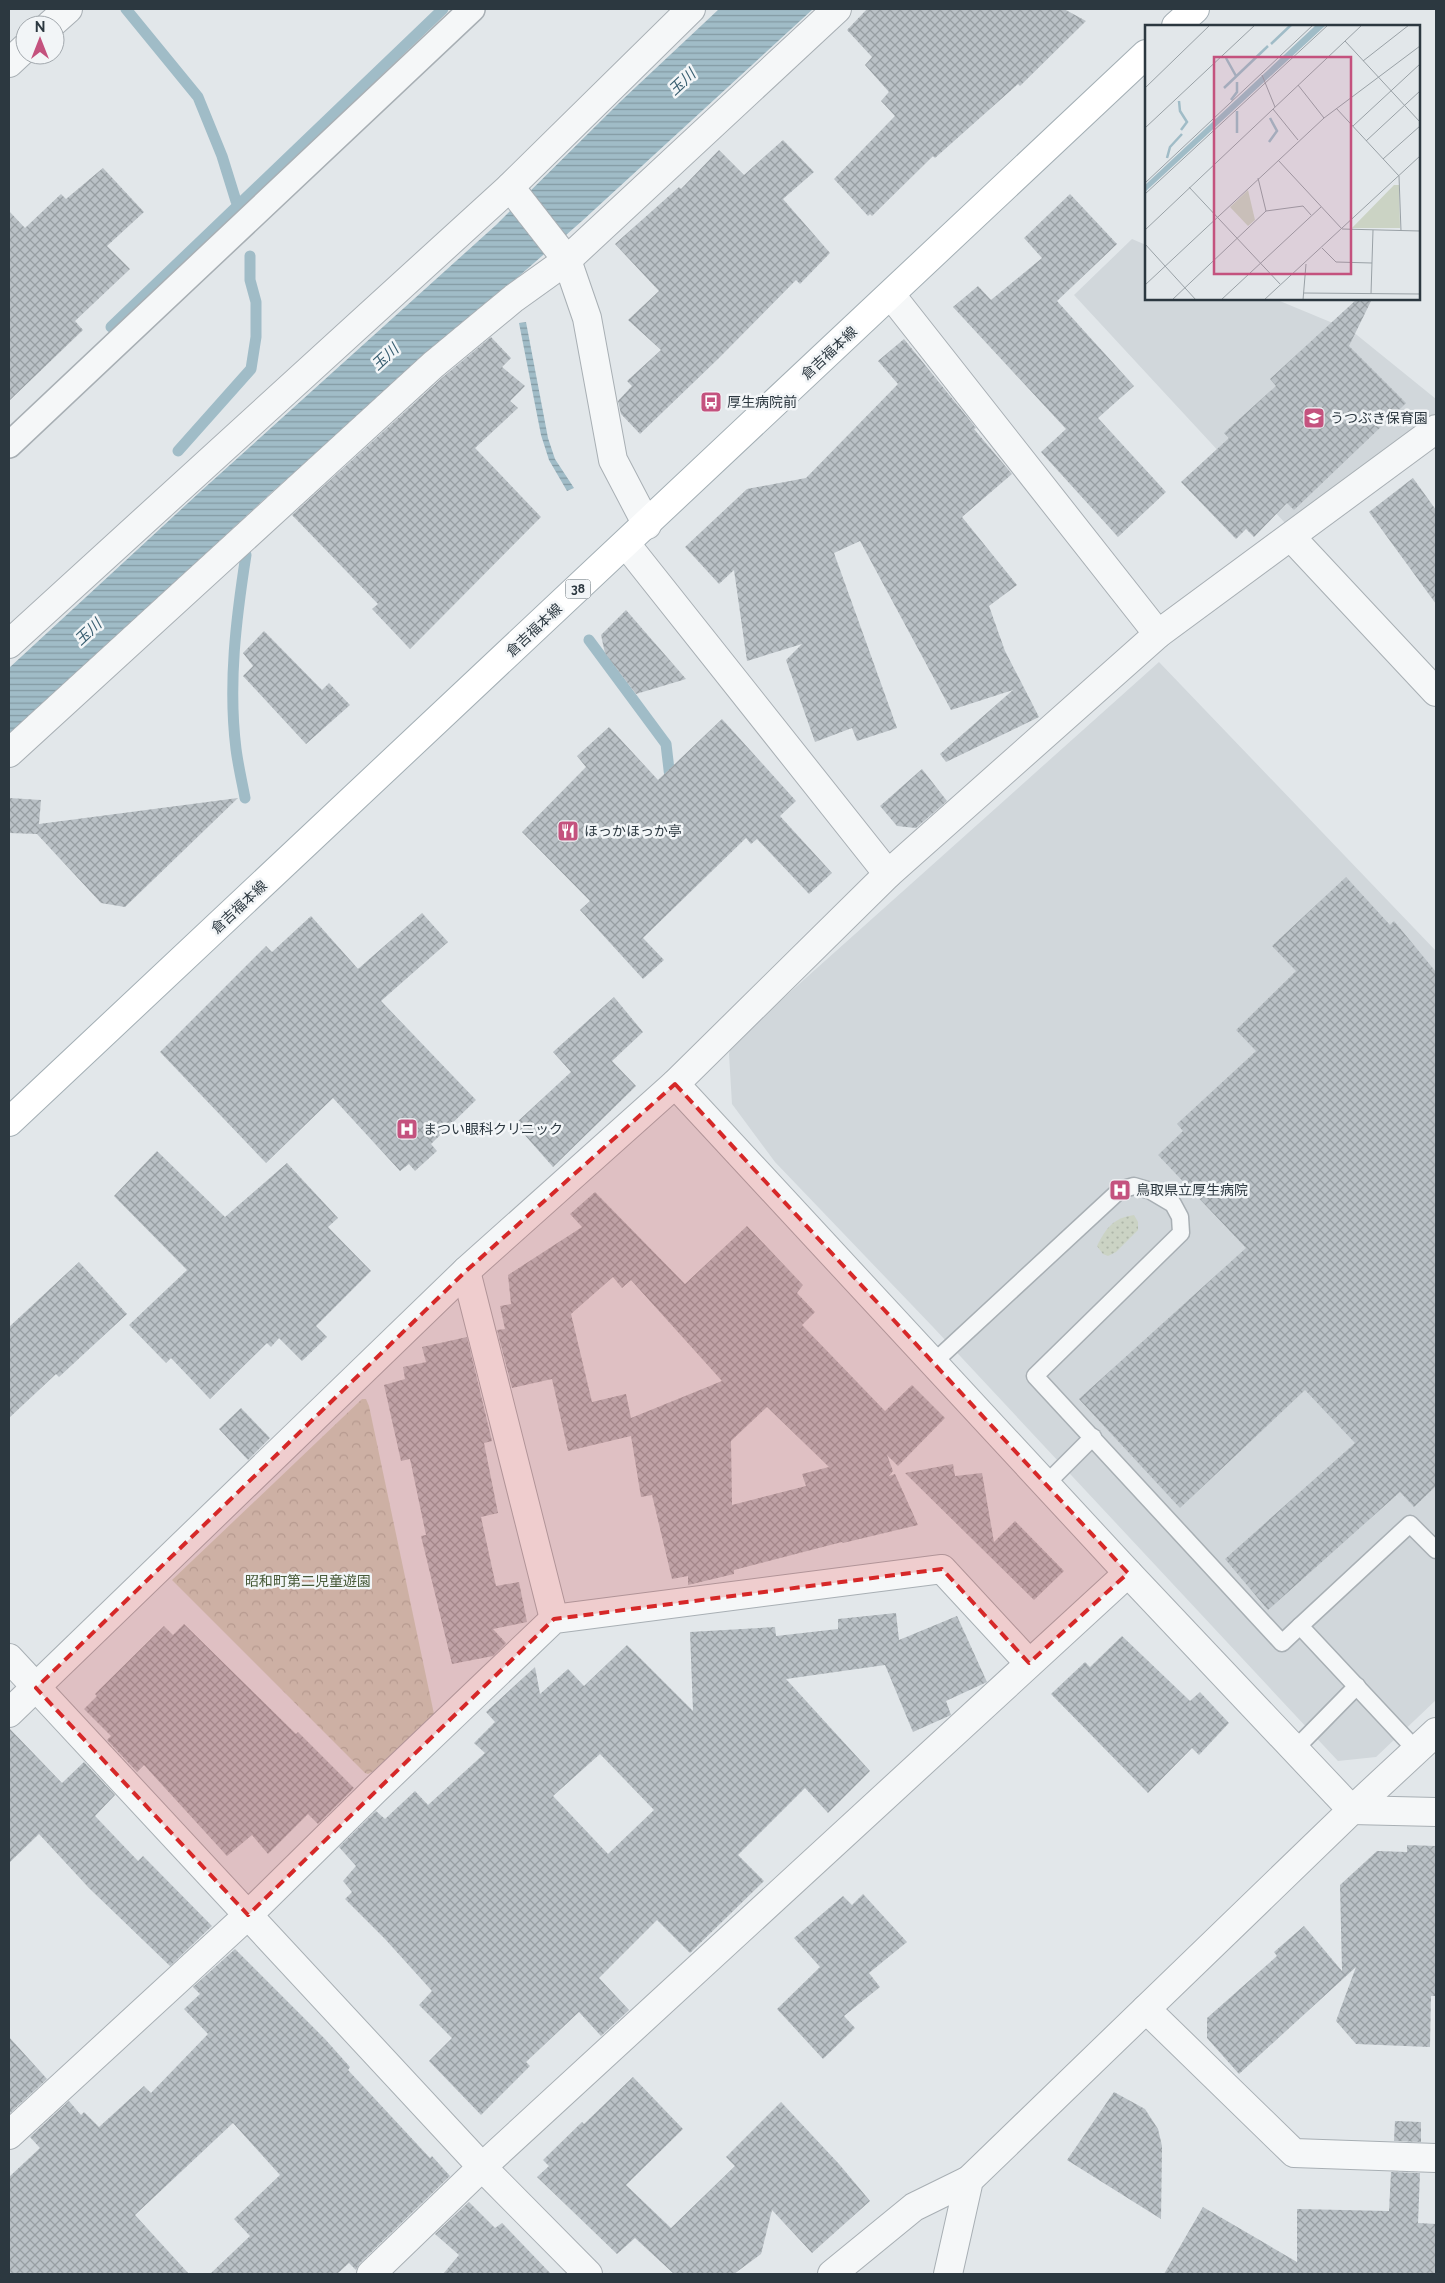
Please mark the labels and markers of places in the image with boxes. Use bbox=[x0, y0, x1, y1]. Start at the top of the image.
bus stop icon: 厚生病院前 bbox=[699, 390, 723, 414]
place label: 厚生病院前 bbox=[727, 394, 797, 410]
school or university icon: うつぶき保育園 bbox=[1302, 406, 1326, 430]
place label: うつぶき保育園 bbox=[1330, 410, 1428, 426]
restaurant icon: ほっかほっか亭 bbox=[556, 819, 580, 843]
place label: ほっかほっか亭 bbox=[584, 823, 682, 839]
hospital icon: まつい眼科クリニック bbox=[395, 1117, 419, 1141]
place label: まつい眼科クリニック bbox=[423, 1121, 563, 1137]
hospital icon: 鳥取県立厚生病院 bbox=[1108, 1178, 1132, 1202]
place label: 鳥取県立厚生病院 bbox=[1136, 1182, 1248, 1198]

